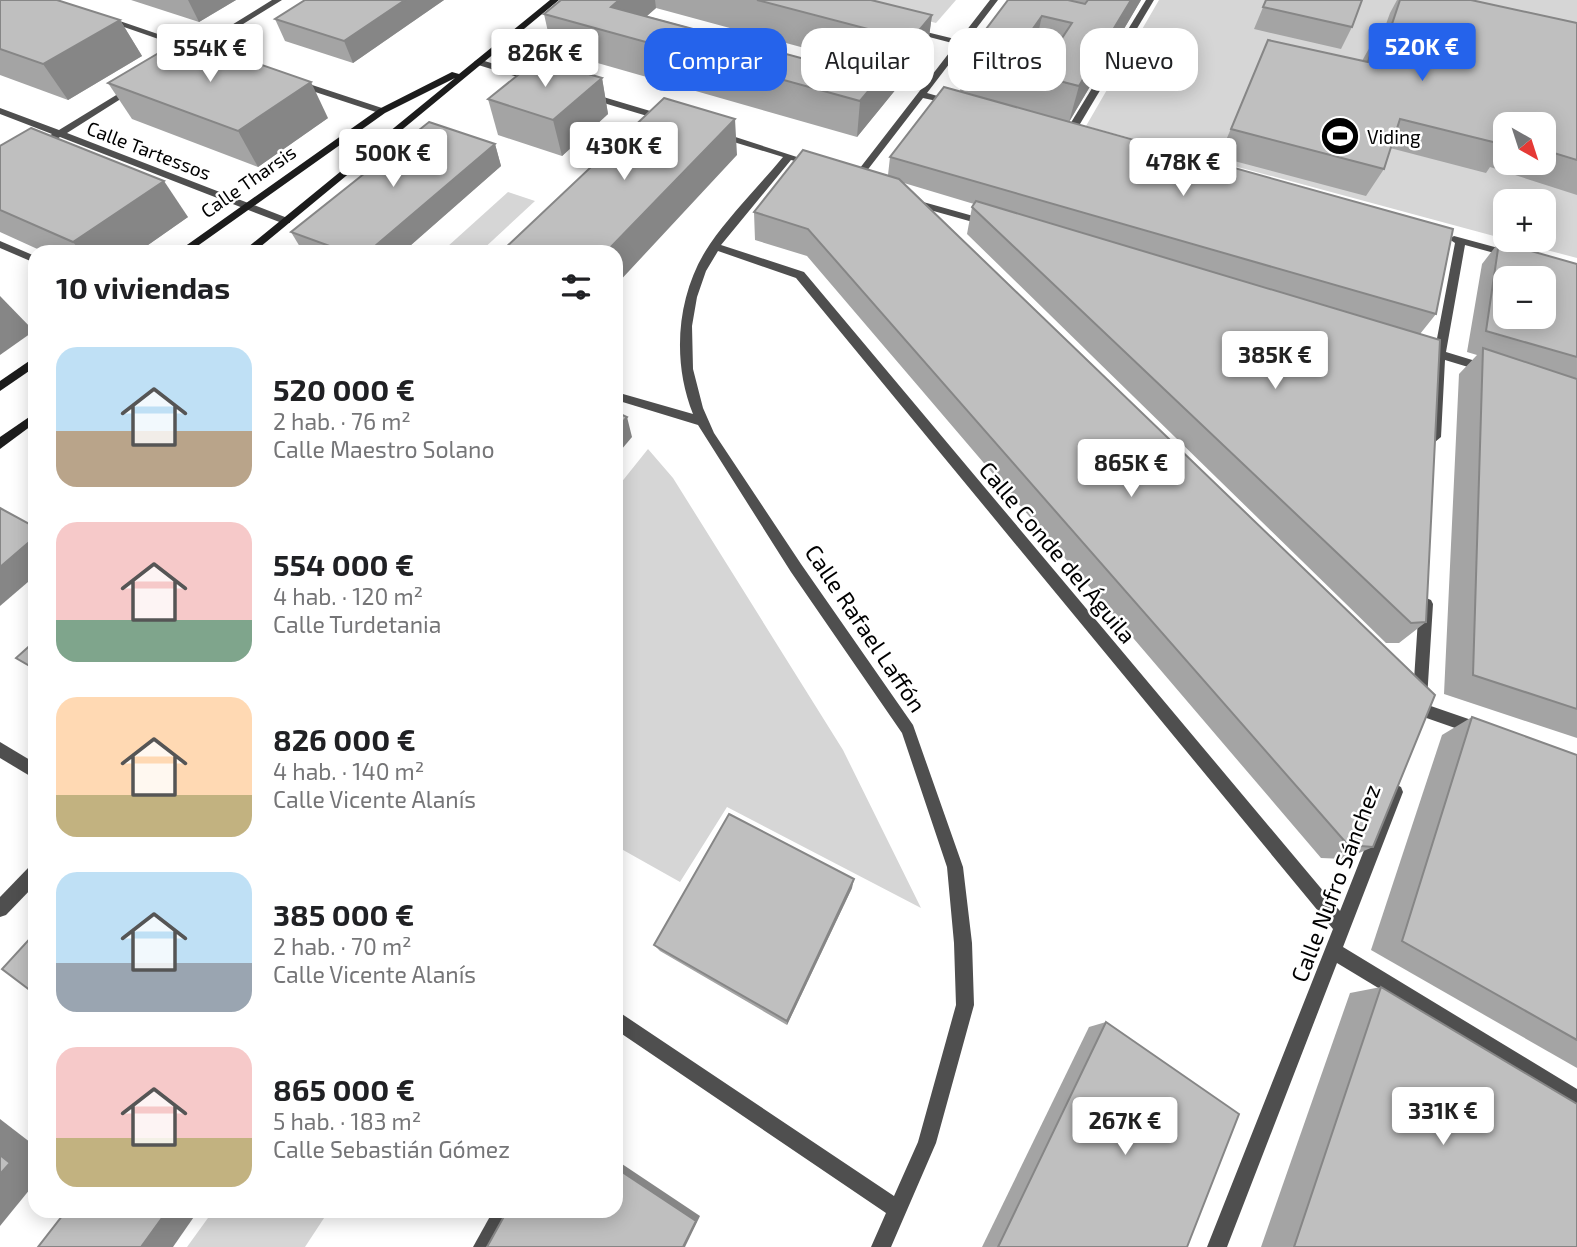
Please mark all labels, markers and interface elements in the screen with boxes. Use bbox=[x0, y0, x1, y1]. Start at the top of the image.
pin: 554K € bbox=[153, 24, 267, 84]
pin: 520K € bbox=[1365, 24, 1479, 83]
chip: Comprar bbox=[644, 28, 787, 91]
chip: Alquilar bbox=[801, 28, 934, 91]
chip: Filtros bbox=[948, 28, 1066, 91]
chip: Nuevo bbox=[1080, 28, 1198, 91]
pin: 826K € bbox=[488, 29, 602, 89]
text: 520K € bbox=[1385, 32, 1459, 60]
text: 554K € bbox=[173, 33, 247, 61]
text: 826K € bbox=[507, 38, 583, 66]
north arrow bbox=[1493, 112, 1556, 175]
map controls bbox=[1493, 112, 1556, 329]
sports icon: Viding bbox=[1319, 115, 1361, 157]
street label: Calle Tartessos bbox=[84, 116, 214, 184]
pin: 430K € bbox=[567, 122, 681, 182]
place label: Viding bbox=[1367, 125, 1421, 148]
pin: 500K € bbox=[336, 130, 450, 189]
text: 430K € bbox=[586, 131, 662, 159]
text: 500K € bbox=[355, 138, 431, 166]
pin: 478K € bbox=[1126, 138, 1240, 198]
street label: Calle Tharsis bbox=[196, 140, 300, 222]
text: 478K € bbox=[1145, 147, 1221, 175]
button: + bbox=[1493, 189, 1556, 252]
button: − bbox=[1493, 266, 1556, 329]
icon: filters bbox=[557, 268, 595, 306]
text: 10 viviendas bbox=[56, 269, 230, 305]
pin: 385K € bbox=[1218, 332, 1332, 391]
text: 385K € bbox=[1238, 340, 1312, 368]
text: 520 000 € bbox=[273, 371, 415, 407]
icon: home bbox=[112, 375, 196, 459]
text: 2 hab. · 76 m² bbox=[273, 407, 411, 435]
text: Calle Maestro Solano bbox=[273, 435, 494, 463]
pin: 865K € bbox=[1074, 440, 1188, 499]
text: 865K € bbox=[1094, 448, 1168, 476]
street label: Calle Conde del Águila bbox=[974, 455, 1142, 649]
street label: Calle Rafael Laffón bbox=[800, 539, 932, 717]
text: 554 000 € bbox=[273, 546, 414, 582]
icon: home bbox=[112, 550, 196, 634]
text: 4 hab. · 120 m² bbox=[273, 582, 423, 610]
text: Calle Turdetania bbox=[273, 610, 441, 638]
text: 826 000 € bbox=[273, 721, 416, 757]
icon: home bbox=[112, 725, 196, 809]
text: 4 hab. · 140 m² bbox=[273, 757, 424, 785]
street label: Calle Nufro Sánchez bbox=[1284, 780, 1386, 986]
text: Calle Vicente Alanís bbox=[273, 785, 476, 813]
text: 385 000 € bbox=[273, 896, 414, 932]
icon: home bbox=[112, 900, 196, 984]
text: 2 hab. · 70 m² bbox=[273, 932, 412, 960]
text: Calle Vicente Alanís bbox=[273, 960, 476, 988]
text: 865 000 € bbox=[273, 1071, 415, 1107]
icon: home bbox=[112, 1075, 196, 1159]
pin: 331K € bbox=[1386, 1088, 1500, 1147]
text: 331K € bbox=[1408, 1096, 1478, 1124]
pin: 267K € bbox=[1068, 1098, 1182, 1157]
text: 267K € bbox=[1088, 1106, 1162, 1134]
text: 5 hab. · 183 m² bbox=[273, 1107, 421, 1135]
text: Calle Sebastián Gómez bbox=[273, 1135, 510, 1163]

